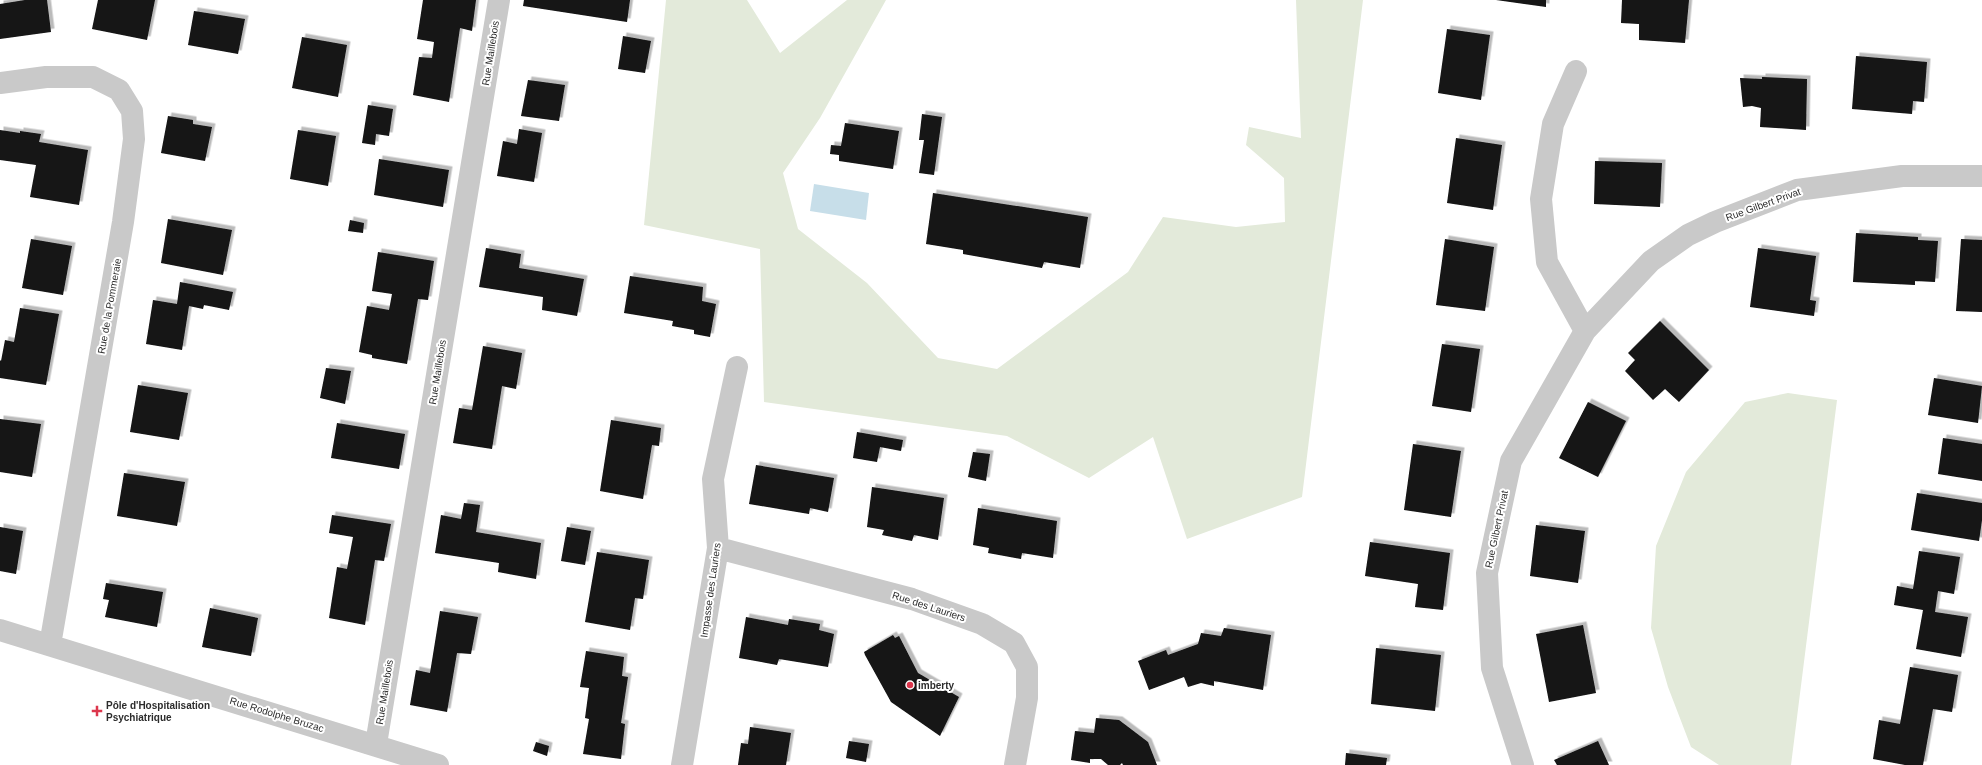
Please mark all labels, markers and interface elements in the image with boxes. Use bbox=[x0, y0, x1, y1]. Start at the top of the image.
street label: Rue Maillebois bbox=[480, 20, 501, 86]
street label: Rue Gilbert Privat bbox=[1724, 186, 1802, 223]
street label: Rue de la Pommeraie bbox=[96, 257, 123, 355]
street label: Rue Maillebois bbox=[427, 339, 448, 405]
street label: Rue Gilbert Privat bbox=[1483, 489, 1510, 569]
street label: Impasse des Lauriers bbox=[698, 542, 723, 638]
street label: Rue des Lauriers bbox=[891, 589, 967, 623]
street label: Rue Maillebois bbox=[374, 659, 395, 725]
marker: imberty bbox=[905, 680, 915, 690]
place label: imberty bbox=[918, 680, 955, 691]
street label: Rue Rodolphe Bruzac bbox=[228, 695, 325, 734]
place label: Pôle d'Hospitalisation Psychiatrique bbox=[106, 700, 210, 723]
marker: Pôle d'Hospitalisation Psychiatrique bbox=[91, 705, 103, 717]

